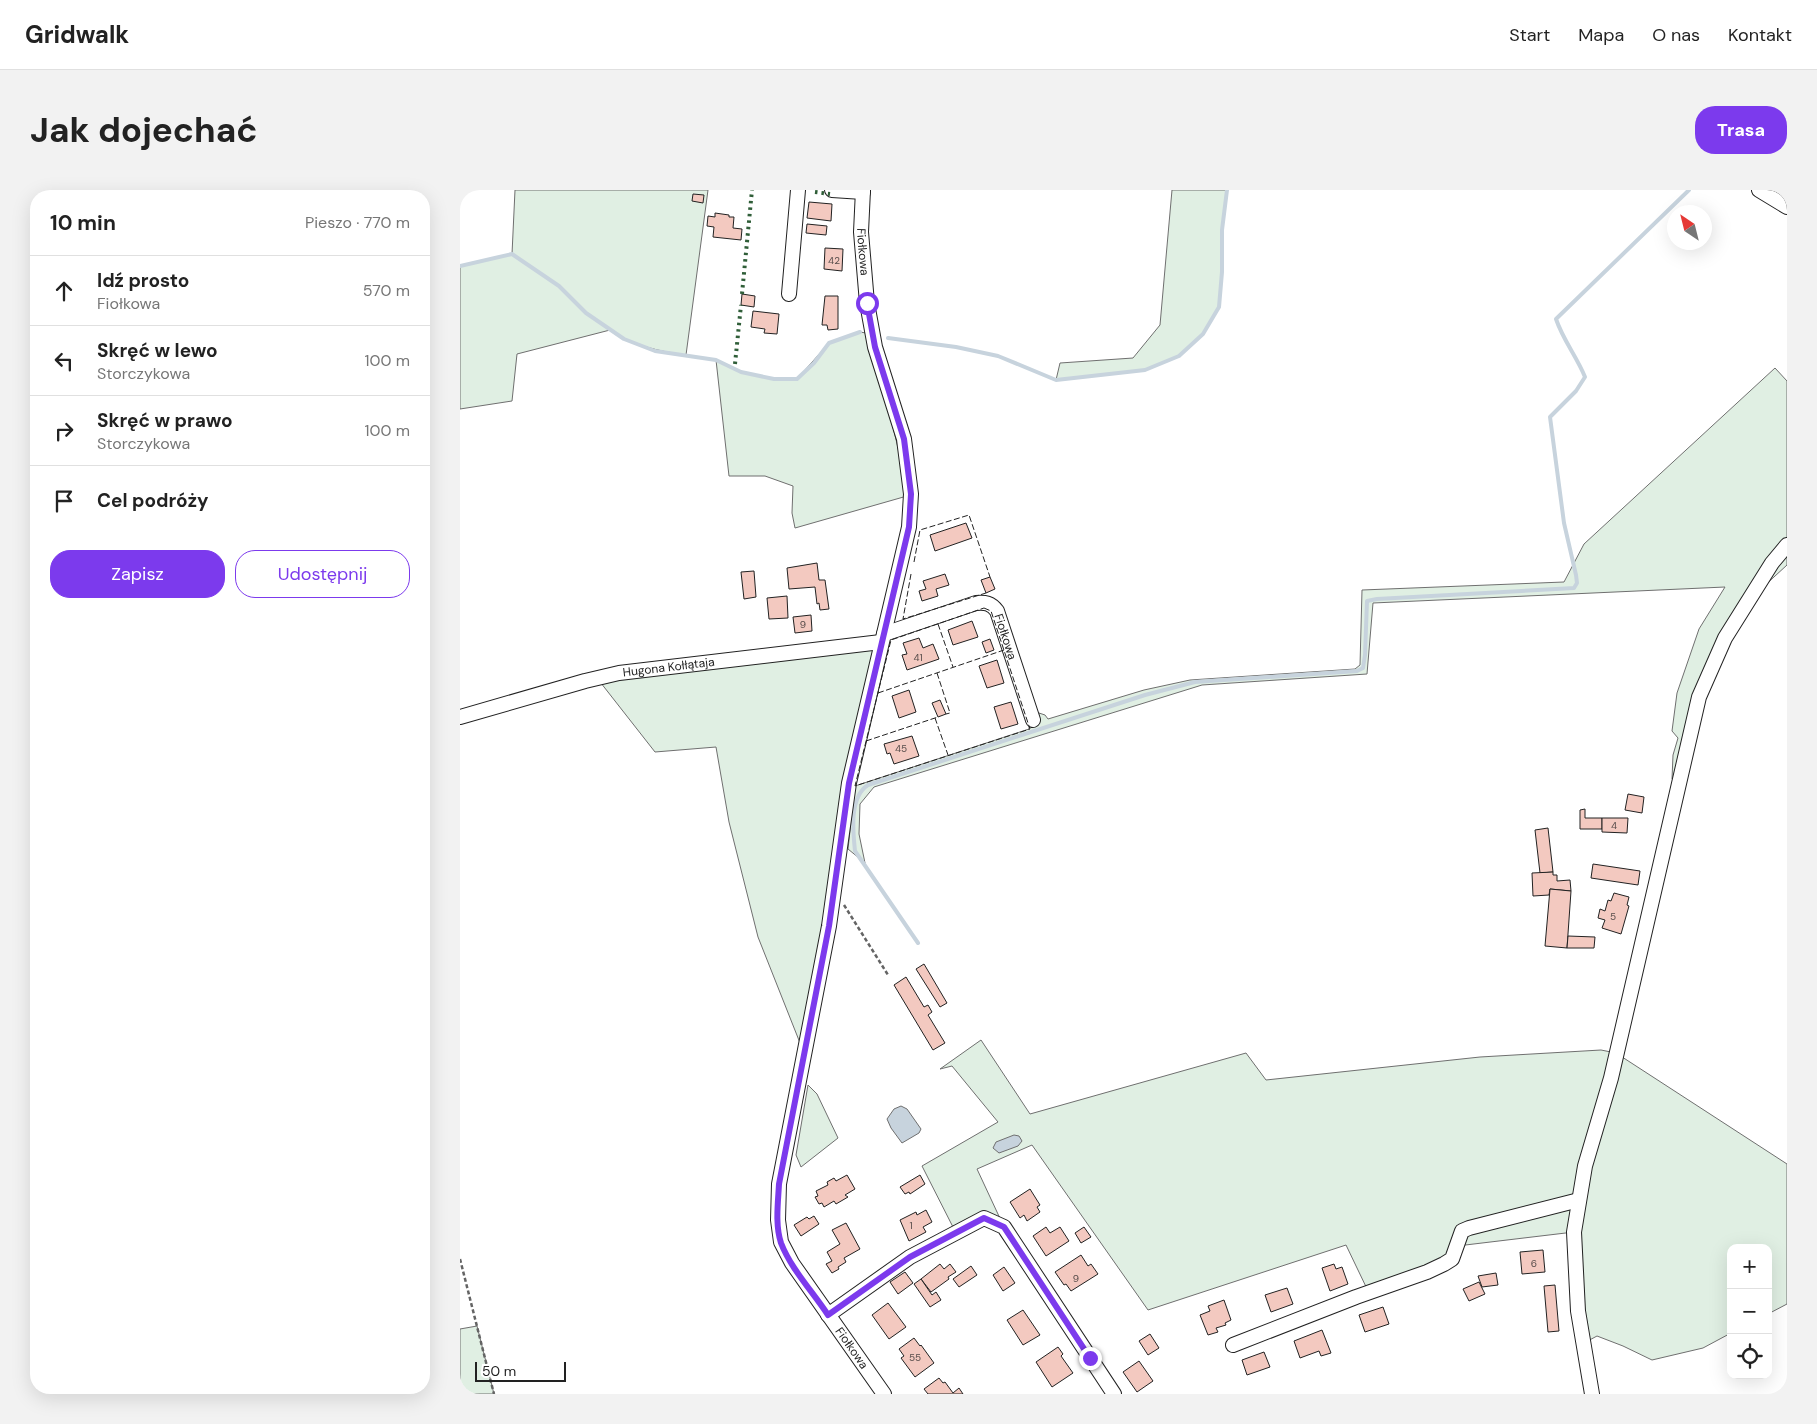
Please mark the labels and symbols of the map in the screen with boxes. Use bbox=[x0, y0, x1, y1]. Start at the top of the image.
north arrow bbox=[1667, 205, 1712, 250]
street label: Fiołkowa bbox=[853, 228, 873, 276]
house number: 42 bbox=[828, 254, 840, 267]
route start bbox=[856, 292, 879, 315]
street label: Fiołkowa bbox=[990, 612, 1021, 662]
house number: 9 bbox=[800, 618, 806, 631]
house number: 41 bbox=[913, 651, 923, 664]
street label: Hugona Kołłątaja bbox=[622, 654, 715, 680]
house number: 45 bbox=[895, 742, 907, 755]
house number: 4 bbox=[1611, 819, 1617, 832]
house number: 5 bbox=[1610, 910, 1616, 923]
house number: 1 bbox=[909, 1219, 913, 1232]
house number: 6 bbox=[1531, 1257, 1537, 1270]
house number: 9 bbox=[1073, 1272, 1079, 1285]
street label: Fiołkowa bbox=[832, 1324, 872, 1372]
route end bbox=[1079, 1347, 1102, 1370]
house number: 55 bbox=[909, 1351, 921, 1364]
scale bar bbox=[475, 1359, 566, 1382]

